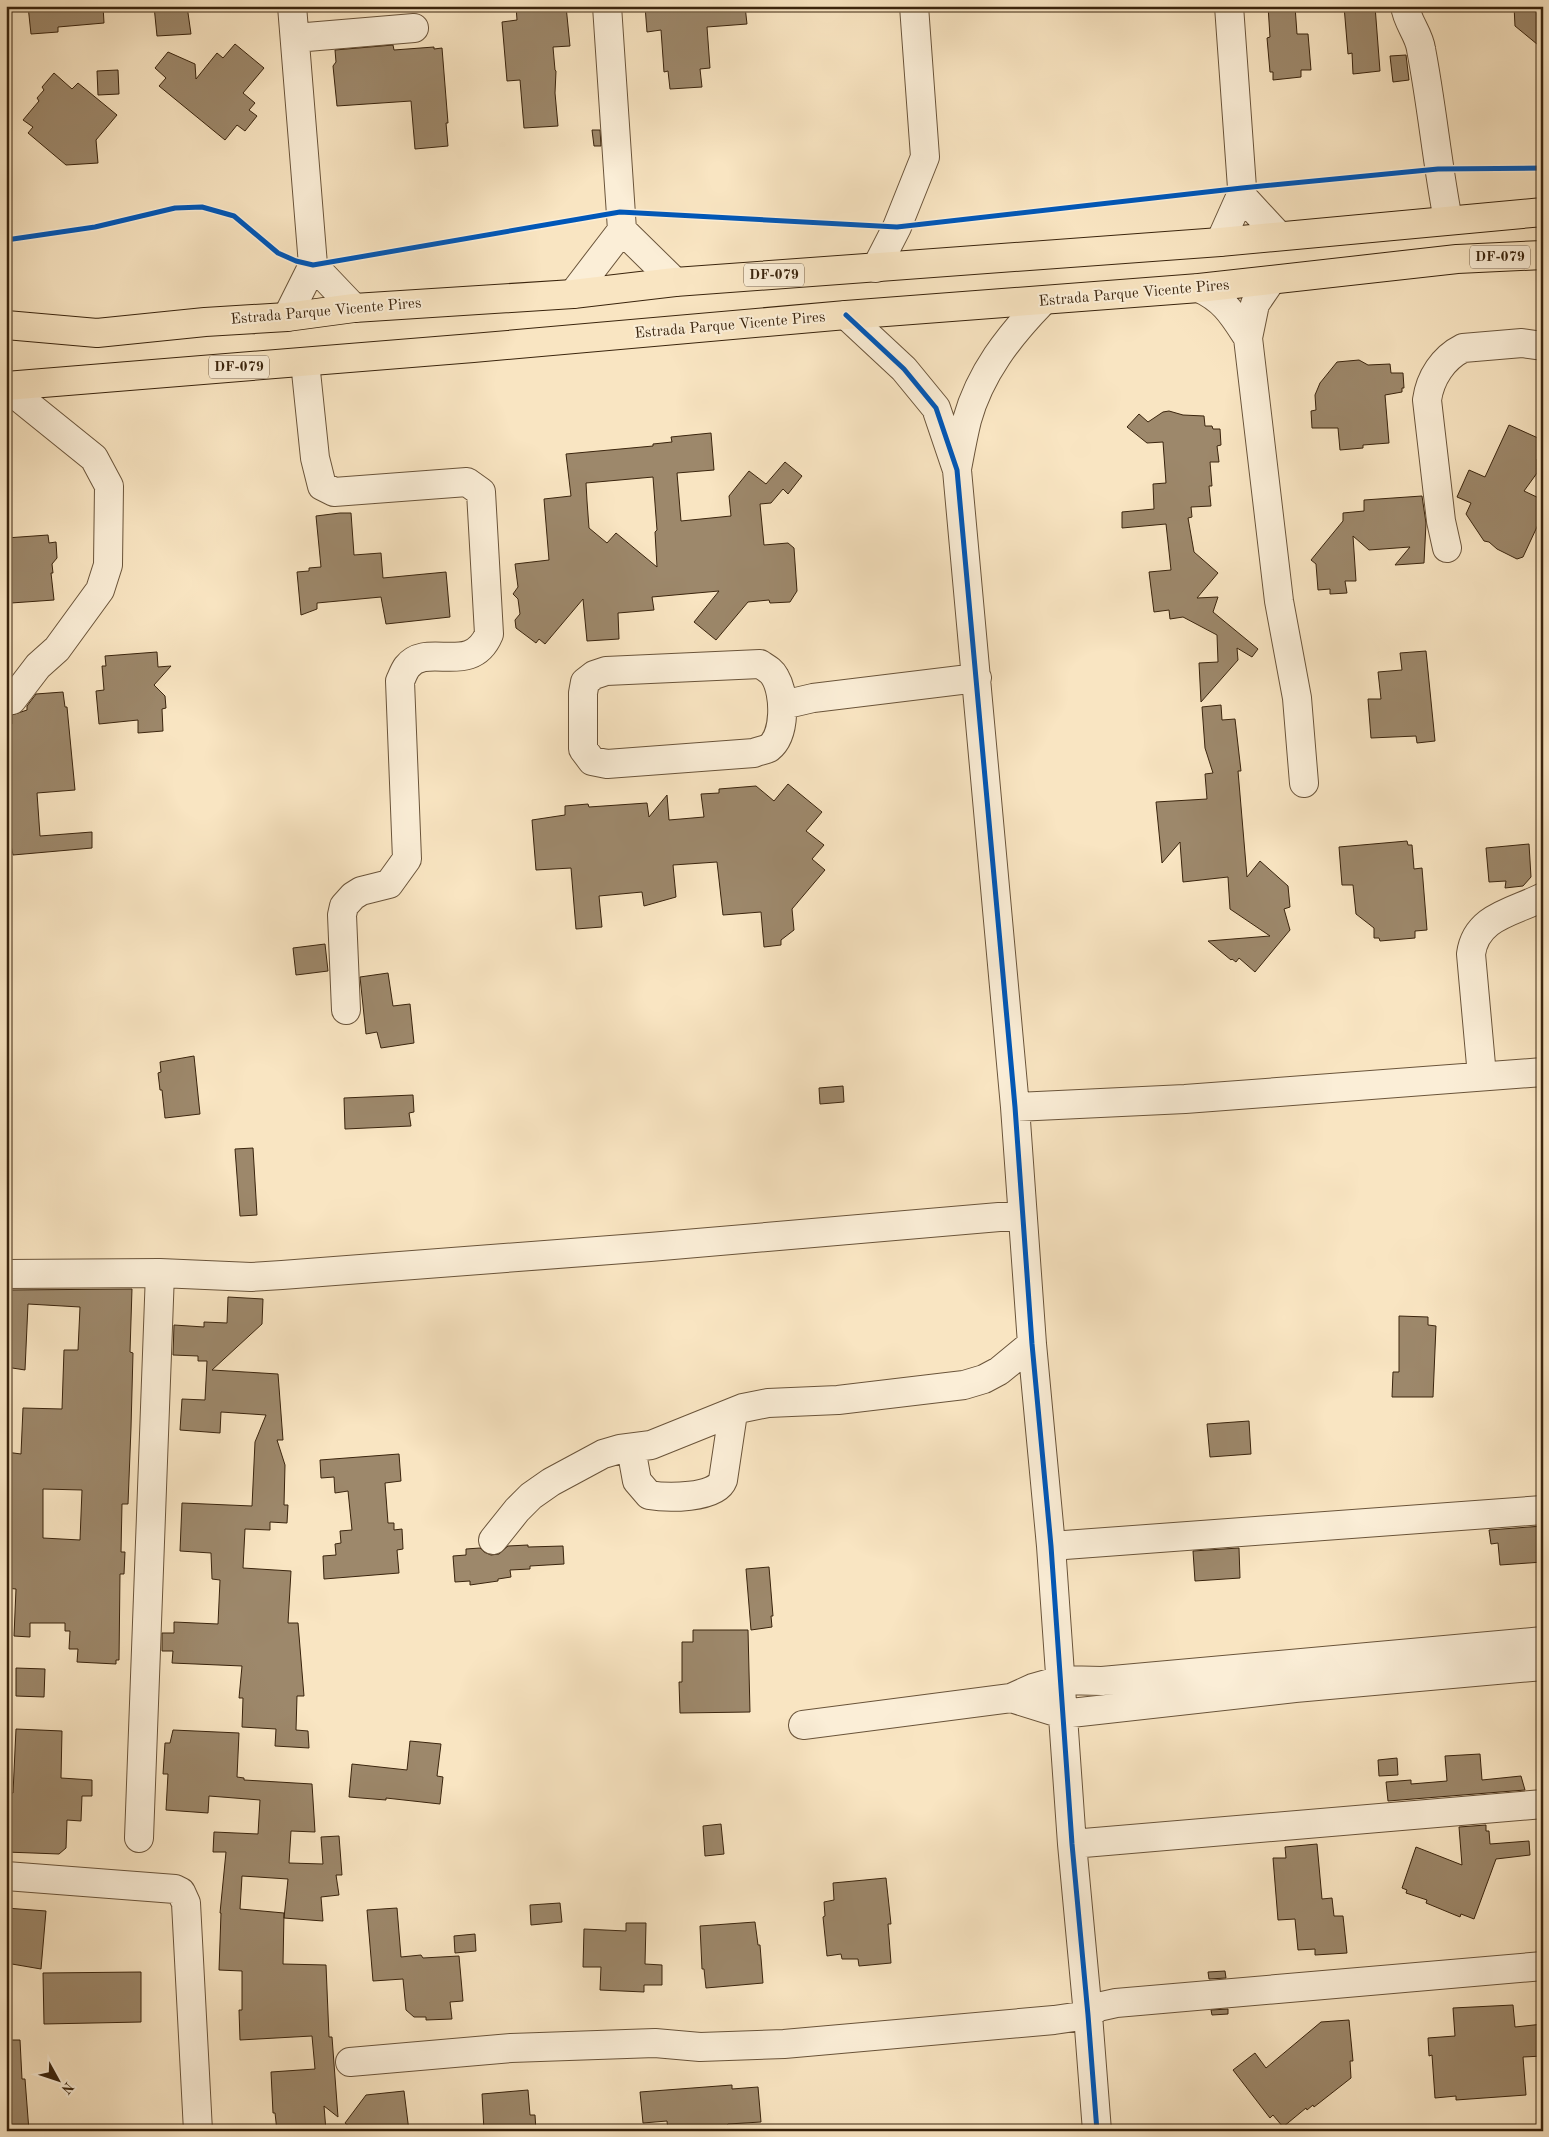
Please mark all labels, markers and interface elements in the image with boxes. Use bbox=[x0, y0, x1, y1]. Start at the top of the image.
road number: DF-079 bbox=[1470, 246, 1530, 268]
road number: DF-079 bbox=[744, 264, 804, 286]
street label: Estrada Parque Vicente Pires bbox=[1038, 278, 1230, 310]
street label: Estrada Parque Vicente Pires bbox=[230, 296, 422, 328]
street label: Estrada Parque Vicente Pires bbox=[634, 310, 826, 342]
road number: DF-079 bbox=[209, 356, 269, 378]
north arrow bbox=[32, 2054, 82, 2104]
text: N bbox=[58, 2079, 76, 2097]

